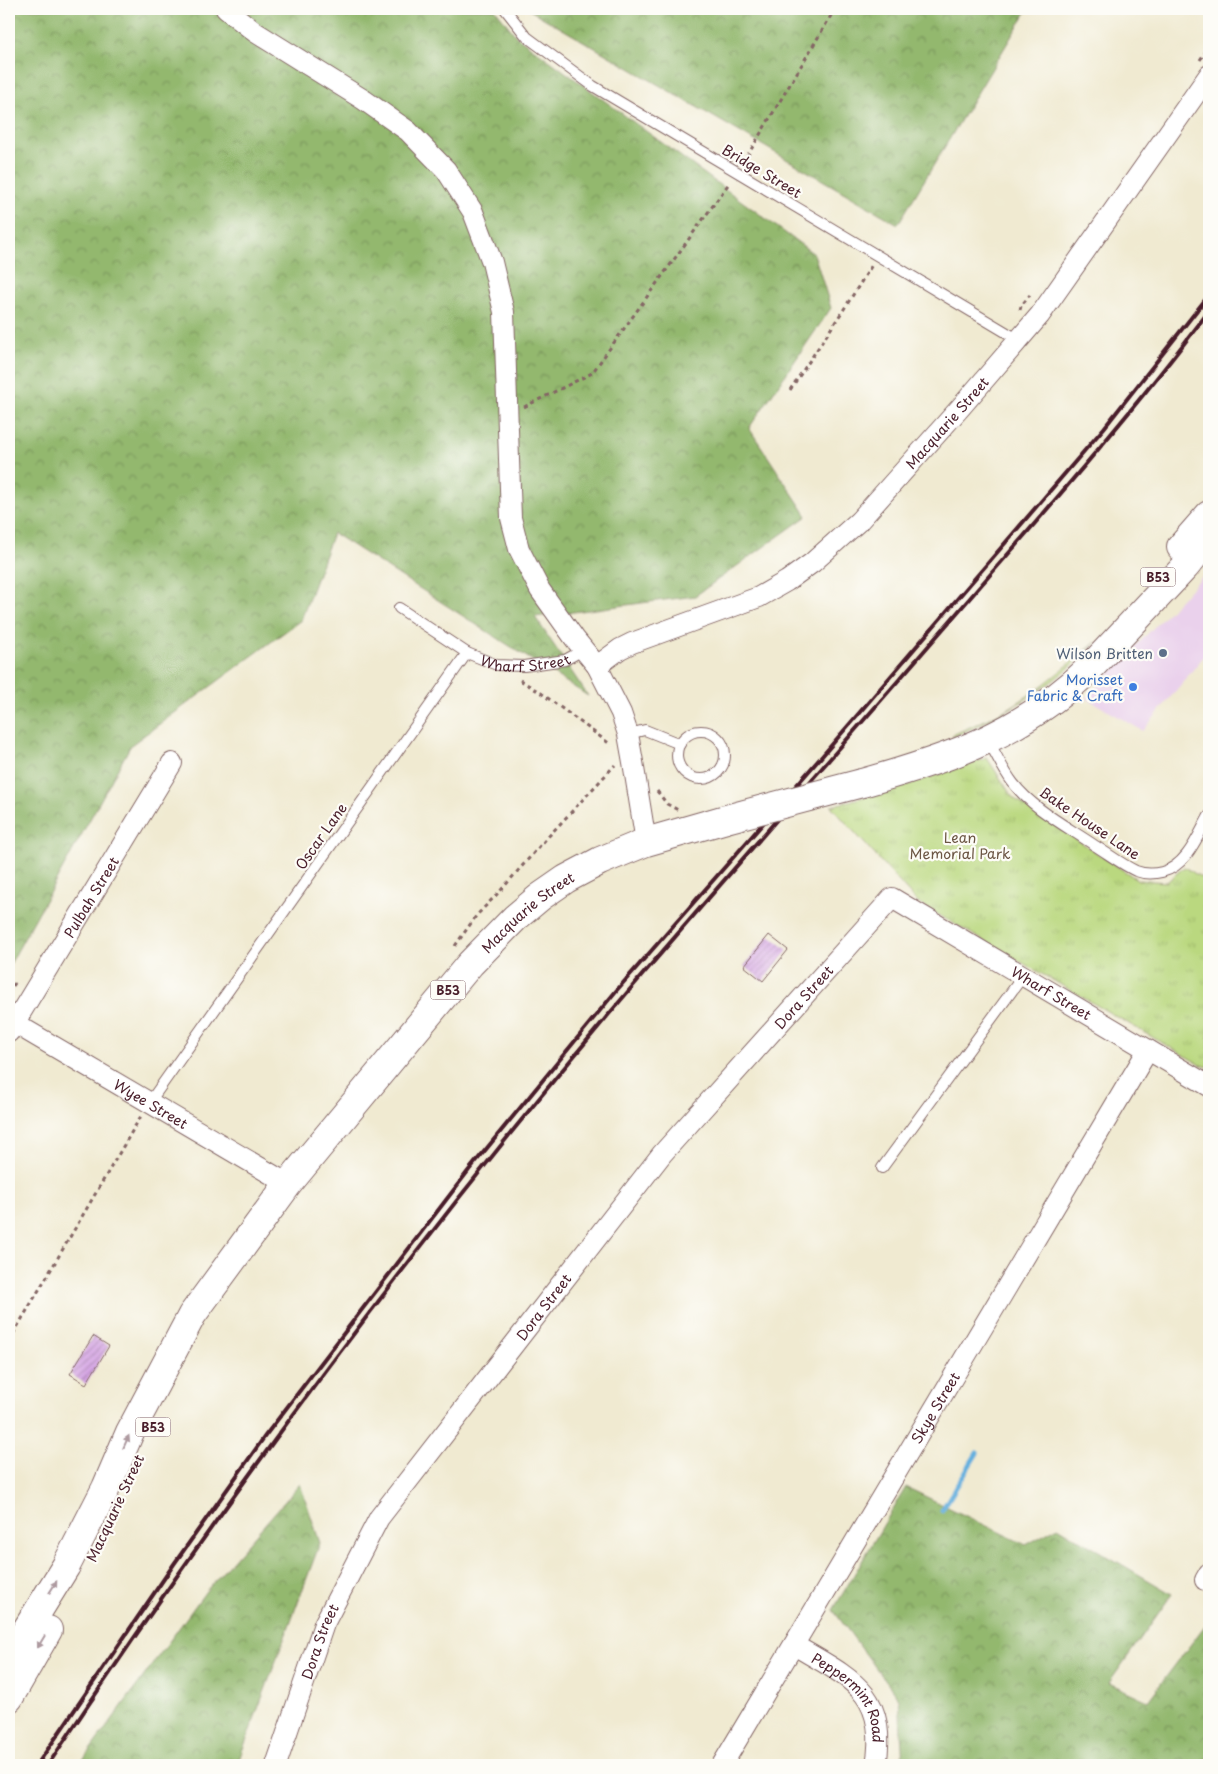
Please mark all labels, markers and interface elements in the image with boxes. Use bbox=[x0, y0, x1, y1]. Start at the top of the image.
street label: Bridge Street bbox=[718, 139, 806, 203]
street label: Macquarie Street bbox=[900, 372, 993, 473]
road number: B53 bbox=[1140, 568, 1176, 586]
place label: Wilson Britten bbox=[1056, 643, 1153, 664]
marker: Wilson Britten bbox=[1157, 647, 1169, 659]
street label: Wharf Street bbox=[477, 648, 575, 677]
place label: Morisset Fabric & Craft bbox=[1026, 669, 1123, 706]
marker: Morisset Fabric & Craft bbox=[1127, 681, 1139, 693]
street label: Bake House Lane bbox=[1035, 781, 1145, 865]
street label: Oscar Lane bbox=[290, 798, 352, 874]
park label: Lean Memorial Park bbox=[910, 827, 1011, 864]
street label: Pulbah Street bbox=[58, 852, 124, 942]
street label: Macquarie Street bbox=[476, 866, 578, 957]
street label: Dora Street bbox=[769, 960, 838, 1033]
street label: Wharf Street bbox=[1007, 961, 1096, 1025]
road number: B53 bbox=[430, 980, 466, 1000]
street label: Wyee Street bbox=[110, 1074, 192, 1134]
street label: Dora Street bbox=[511, 1269, 576, 1344]
street label: Skye Street bbox=[905, 1368, 965, 1447]
road number: B53 bbox=[136, 1418, 170, 1436]
one-way arrow bbox=[123, 1435, 131, 1449]
street label: Macquarie Street bbox=[81, 1450, 149, 1565]
one-way arrow bbox=[49, 1580, 58, 1593]
street label: Dora Street bbox=[295, 1600, 343, 1682]
one-way arrow bbox=[36, 1636, 45, 1649]
street label: Peppermint Road bbox=[808, 1647, 889, 1743]

